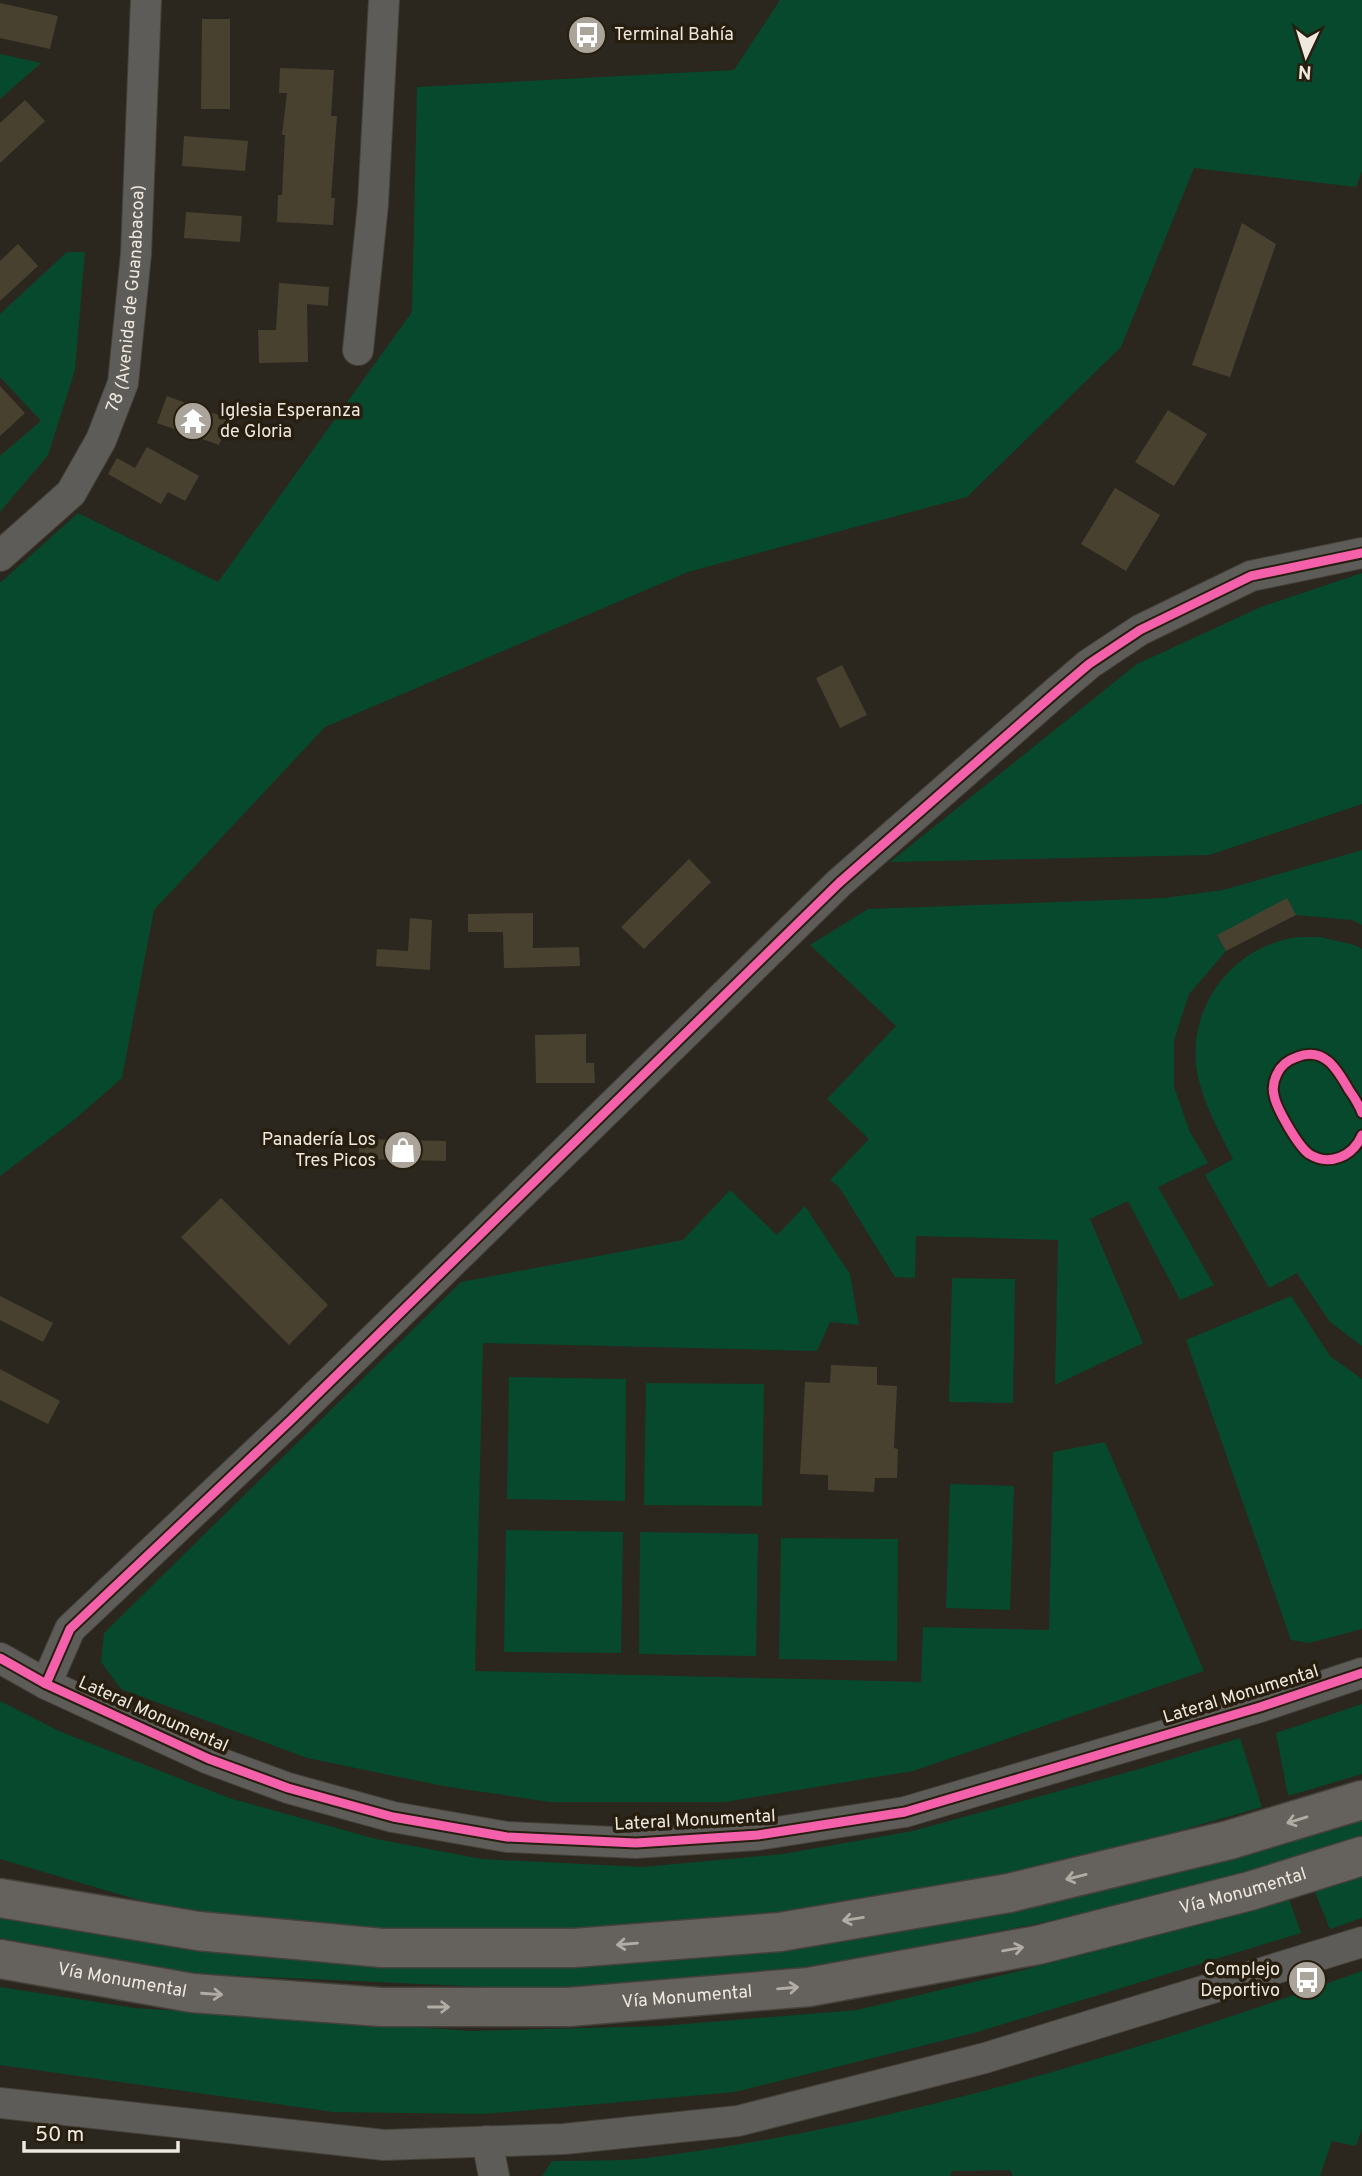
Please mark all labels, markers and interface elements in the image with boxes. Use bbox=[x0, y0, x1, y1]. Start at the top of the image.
bus stop icon: Terminal Bahía bbox=[566, 14, 608, 56]
north arrow bbox=[1271, 21, 1341, 91]
place label: Terminal Bahía bbox=[614, 24, 734, 47]
text: N bbox=[1297, 59, 1313, 83]
street label: 78 (Avenida de Guanabacoa) bbox=[101, 184, 150, 416]
temple icon: Iglesia Esperanza de Gloria bbox=[172, 400, 214, 442]
place label: Iglesia Esperanza de Gloria bbox=[220, 400, 360, 444]
place label: Panadería Los Tres Picos bbox=[262, 1129, 376, 1173]
shop icon: Panadería Los Tres Picos bbox=[382, 1129, 424, 1171]
street label: Lateral Monumental bbox=[1160, 1660, 1322, 1730]
street label: Lateral Monumental bbox=[74, 1672, 232, 1758]
street label: Lateral Monumental bbox=[614, 1805, 776, 1837]
one-way arrow bbox=[1286, 1815, 1308, 1828]
street label: Vía Monumental bbox=[1177, 1863, 1309, 1920]
one-way arrow bbox=[1066, 1871, 1088, 1884]
one-way arrow bbox=[842, 1913, 865, 1926]
one-way arrow bbox=[616, 1938, 639, 1951]
one-way arrow bbox=[1001, 1942, 1023, 1955]
street label: Vía Monumental bbox=[56, 1958, 189, 2003]
place label: Complejo Deportivo bbox=[1200, 1959, 1280, 2003]
bus stop icon: Complejo Deportivo bbox=[1286, 1959, 1328, 2001]
street label: Vía Monumental bbox=[621, 1980, 753, 2014]
one-way arrow bbox=[777, 1981, 799, 1994]
one-way arrow bbox=[200, 1988, 223, 2001]
one-way arrow bbox=[427, 2000, 450, 2014]
scale bar bbox=[24, 2110, 178, 2154]
text: 50 m bbox=[35, 2122, 84, 2149]

